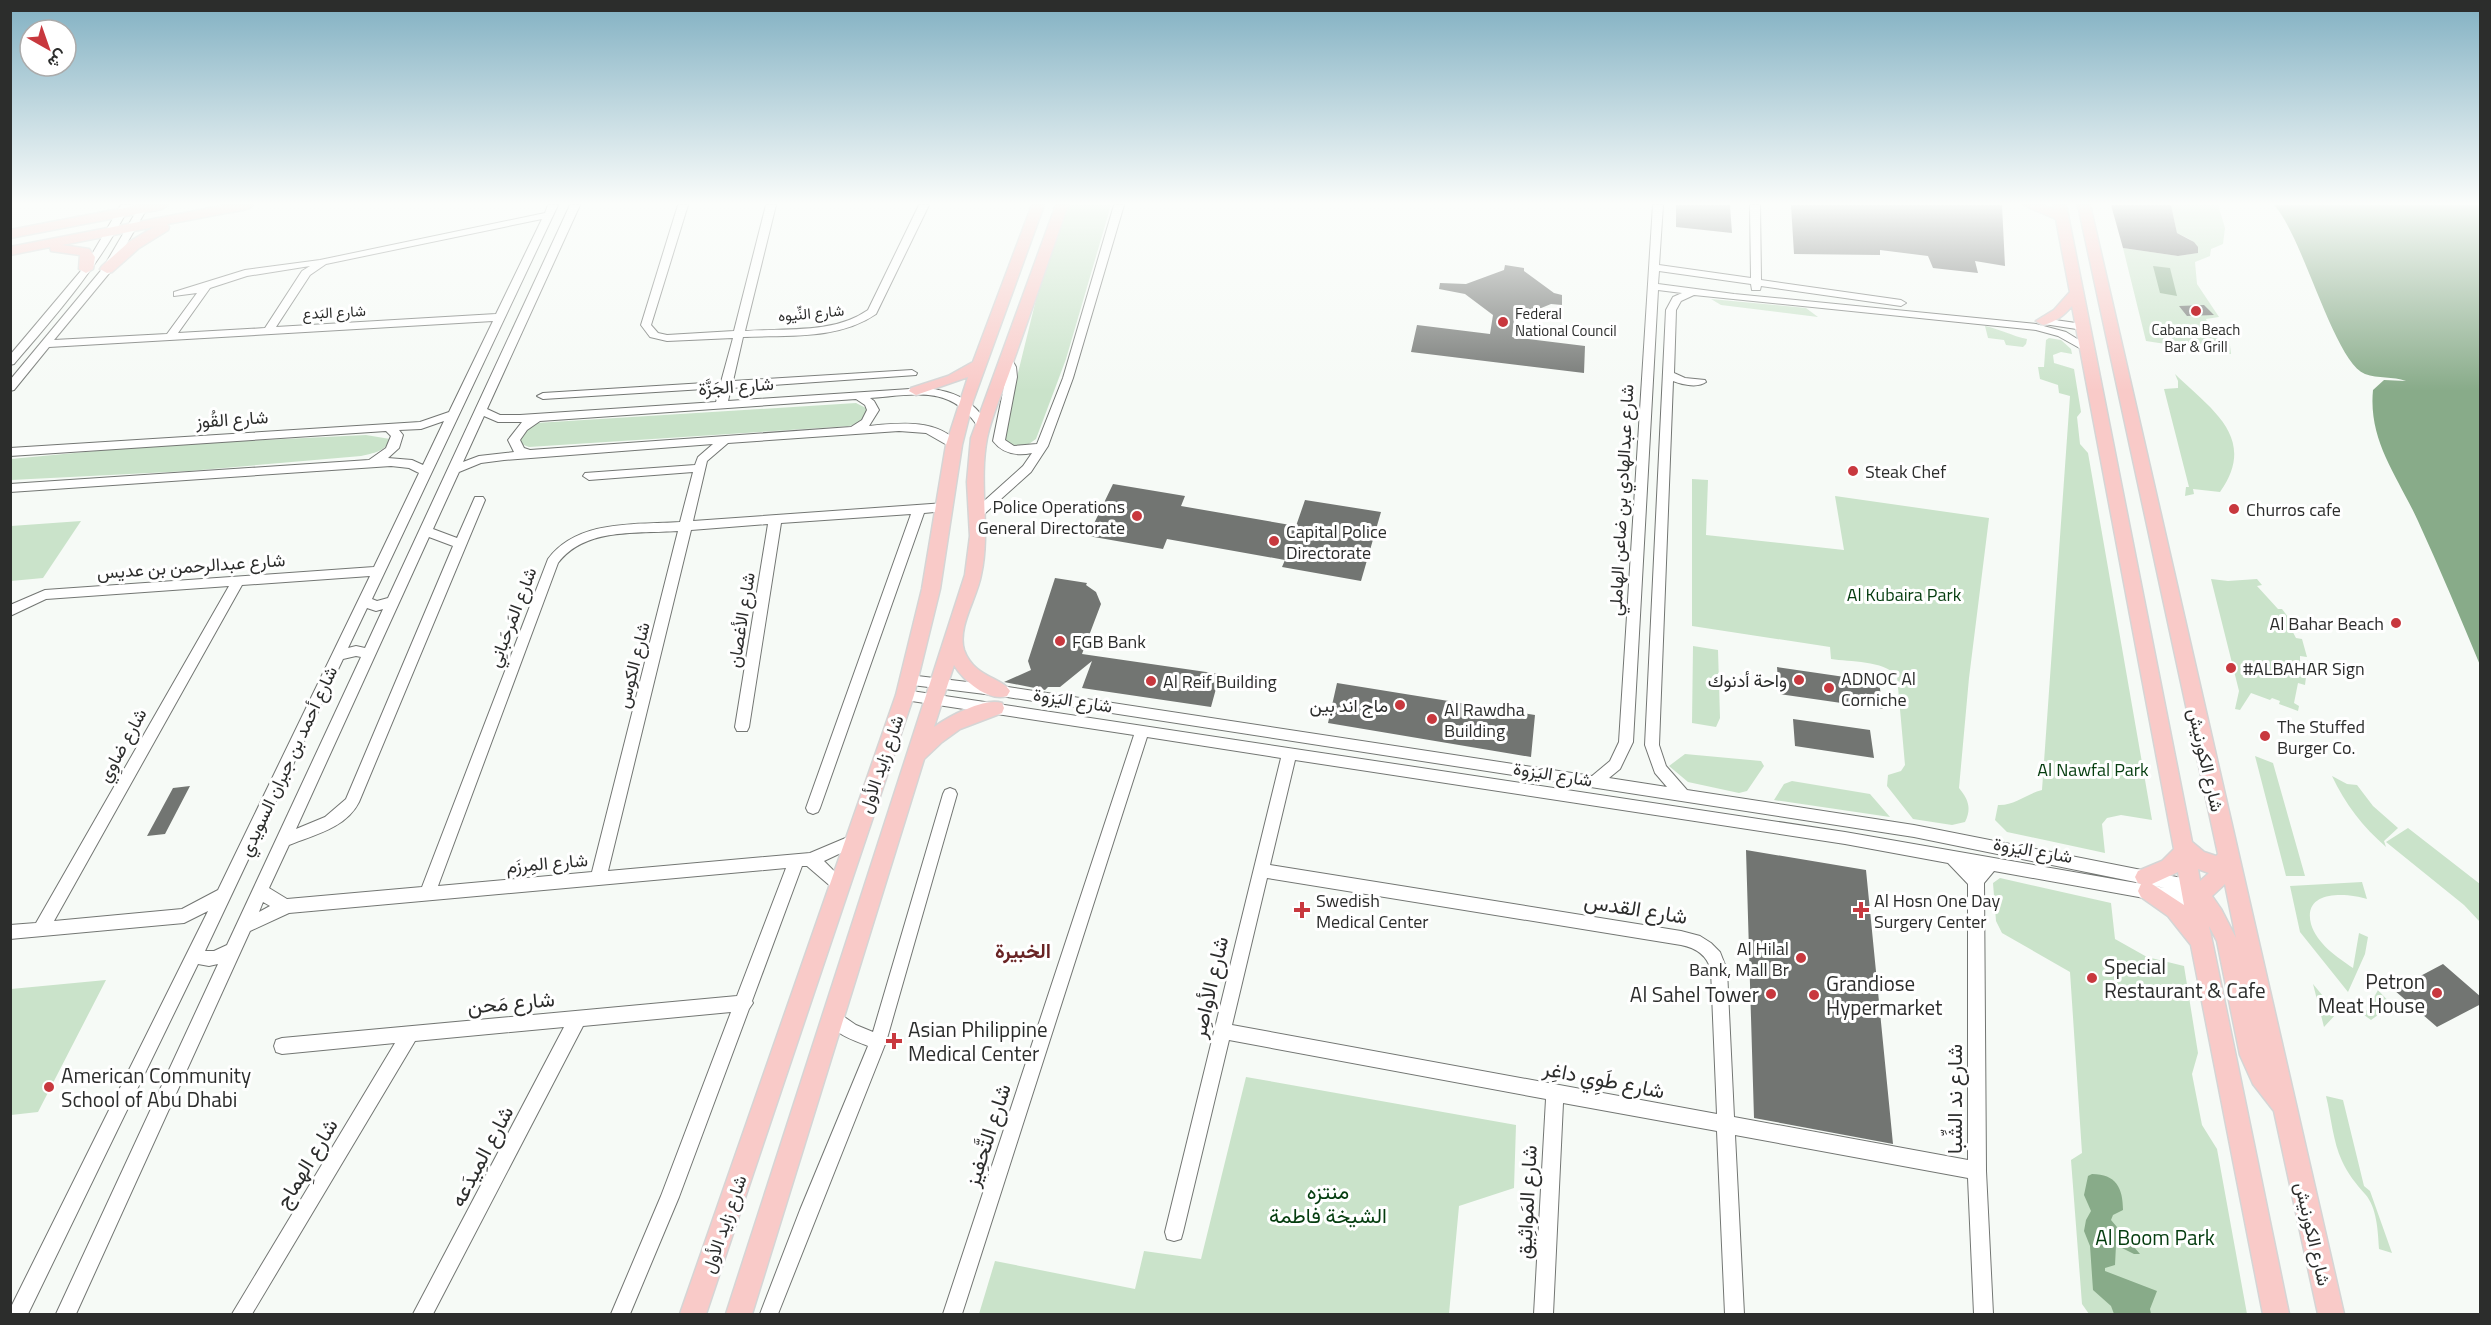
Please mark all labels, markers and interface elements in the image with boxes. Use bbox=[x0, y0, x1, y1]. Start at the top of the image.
north arrow bbox=[18, 18, 78, 78]
text: ش bbox=[43, 44, 73, 75]
street label: شارع البَدع bbox=[302, 299, 367, 325]
street label: شارع النِّيوه bbox=[777, 299, 845, 327]
place label: Federal National Council bbox=[1515, 302, 1617, 342]
marker: Cabana Beach Bar & Grill bbox=[2189, 304, 2203, 318]
marker: Federal National Council bbox=[1496, 315, 1510, 329]
place label: Cabana Beach Bar & Grill bbox=[2152, 318, 2240, 358]
street label: شارع الجَزَّة bbox=[697, 370, 775, 402]
street label: شارع عبدالهادي بن ضاعن الهاملي bbox=[1601, 383, 1643, 617]
street label: شارع القُوز bbox=[194, 403, 269, 435]
place label: Steak Chef bbox=[1865, 458, 1946, 485]
marker: Steak Chef bbox=[1846, 464, 1860, 478]
place label: Police Operations General Directorate bbox=[978, 493, 1125, 541]
place label: Churros cafe bbox=[2246, 496, 2341, 523]
marker: Churros cafe bbox=[2227, 502, 2241, 516]
marker: Police Operations General Directorate bbox=[1130, 509, 1144, 523]
place label: Capital Police Directorate bbox=[1286, 518, 1387, 566]
marker: Capital Police Directorate bbox=[1267, 534, 1281, 548]
street label: شارع عبدالرحمن بن عديس bbox=[96, 546, 286, 586]
street label: شارع المَرحَبانِي bbox=[481, 563, 545, 672]
street label: شارع الأغصان bbox=[720, 570, 762, 670]
park label: Al Kubaira Park bbox=[1847, 581, 1962, 608]
place label: Al Bahar Beach bbox=[2269, 610, 2384, 637]
marker: Al Bahar Beach bbox=[2389, 616, 2403, 630]
street label: شارع الكوس bbox=[609, 619, 657, 711]
place label: FGB Bank bbox=[1072, 628, 1146, 655]
marker: FGB Bank bbox=[1053, 634, 1067, 648]
place label: #ALBAHAR Sign bbox=[2243, 655, 2365, 682]
street label: شارع أحمد بن جبران السويدي bbox=[232, 661, 346, 861]
marker: #ALBAHAR Sign bbox=[2224, 661, 2238, 675]
place label: ADNOC Al Corniche bbox=[1841, 665, 1916, 713]
place label: واحة أدنوك bbox=[1708, 667, 1787, 694]
place label: Al Reif Building bbox=[1163, 668, 1277, 695]
marker: واحة أدنوك bbox=[1792, 673, 1806, 687]
marker: Al Reif Building bbox=[1144, 674, 1158, 688]
street label: شارع اليَزوة bbox=[1032, 680, 1114, 720]
marker: ADNOC Al Corniche bbox=[1822, 681, 1836, 695]
place label: ماج اند بين bbox=[1309, 692, 1388, 719]
place label: Al Rawdha Building bbox=[1444, 696, 1525, 744]
marker: ماج اند بين bbox=[1393, 698, 1407, 712]
street label: شارع ضاوِي bbox=[91, 703, 155, 788]
street label: شارع الكورنيش bbox=[2181, 706, 2231, 814]
street label: شارع زايد الأول bbox=[852, 711, 910, 817]
marker: Al Rawdha Building bbox=[1425, 712, 1439, 726]
place label: The Stuffed Burger Co. bbox=[2277, 713, 2365, 761]
marker: The Stuffed Burger Co. bbox=[2258, 729, 2272, 743]
street label: شارع اليَزوة bbox=[1512, 754, 1594, 794]
park label: Al Nawfal Park bbox=[2037, 756, 2149, 783]
street label: شارع اليَزوة bbox=[1991, 830, 2075, 870]
street label: شارع المِرزَم bbox=[505, 846, 589, 880]
street label: شارع القدس bbox=[1582, 884, 1690, 932]
place label: Swedish Medical Center bbox=[1316, 887, 1429, 935]
place label: Al Hosn One Day Surgery Center bbox=[1874, 887, 2001, 935]
marker: Swedish Medical Center bbox=[1293, 901, 1311, 919]
marker: Al Hosn One Day Surgery Center bbox=[1852, 901, 1870, 919]
street label: شارع الأواصِر bbox=[1182, 933, 1236, 1042]
district label: الخبيرة bbox=[995, 935, 1051, 966]
place label: Al Hilal Bank, Mall Br bbox=[1689, 935, 1789, 983]
place label: Special Restaurant & Cafe bbox=[2104, 950, 2266, 1006]
marker: Al Hilal Bank, Mall Br bbox=[1794, 951, 1808, 965]
place label: Petron Meat House bbox=[2318, 965, 2425, 1021]
place label: Grandiose Hypermarket bbox=[1826, 967, 1943, 1023]
marker: Special Restaurant & Cafe bbox=[2085, 971, 2099, 985]
place label: Al Sahel Tower bbox=[1630, 978, 1759, 1010]
street label: شارع مَحن bbox=[466, 982, 556, 1022]
marker: Petron Meat House bbox=[2430, 986, 2444, 1000]
marker: Al Sahel Tower bbox=[1764, 987, 1778, 1001]
marker: Grandiose Hypermarket bbox=[1807, 988, 1821, 1002]
place label: Asian Philippine Medical Center bbox=[908, 1013, 1048, 1069]
marker: Asian Philippine Medical Center bbox=[885, 1032, 903, 1050]
street label: شارع ند الشِّبا bbox=[1938, 1044, 1970, 1154]
street label: شارع طَوِي داغِر bbox=[1539, 1051, 1668, 1108]
place label: American Community School of Abu Dhabi bbox=[61, 1059, 251, 1115]
street label: شارع التَّحفِيز bbox=[955, 1079, 1019, 1192]
marker: American Community School of Abu Dhabi bbox=[42, 1080, 56, 1094]
street label: شارع المِيدَعه bbox=[441, 1100, 521, 1212]
street label: شارع الهِماج bbox=[267, 1112, 348, 1215]
street label: شارع المَواثِيق bbox=[1507, 1144, 1545, 1260]
street label: شارع زايد الأول bbox=[695, 1171, 753, 1277]
park label: منتزه الشيخة فاطمة bbox=[1269, 1175, 1387, 1231]
street label: شارع الكورنيش bbox=[2288, 1180, 2338, 1288]
park label: Al Boom Park bbox=[2095, 1221, 2215, 1253]

